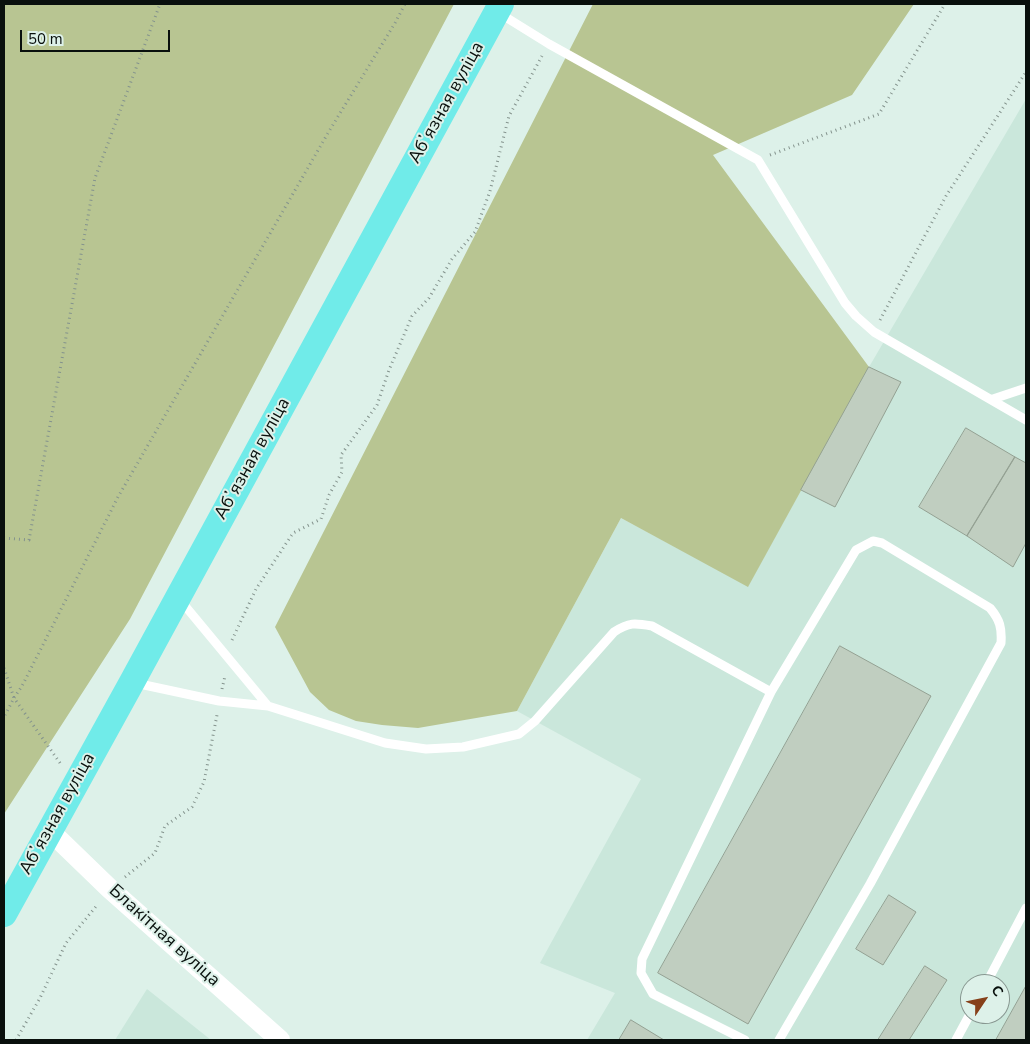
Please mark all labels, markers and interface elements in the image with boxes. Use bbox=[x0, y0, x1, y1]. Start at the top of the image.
scale bar bbox=[22, 20, 172, 52]
text: 50 m bbox=[28, 29, 63, 49]
street label: Абʼязная вуліца bbox=[405, 38, 489, 168]
street label: Абʼязная вуліца bbox=[211, 394, 295, 524]
street label: Абʼязная вуліца bbox=[16, 749, 100, 879]
street label: Блакітная вуліца bbox=[104, 880, 224, 992]
north arrow bbox=[960, 974, 1010, 1024]
text: С bbox=[986, 982, 1008, 1000]

